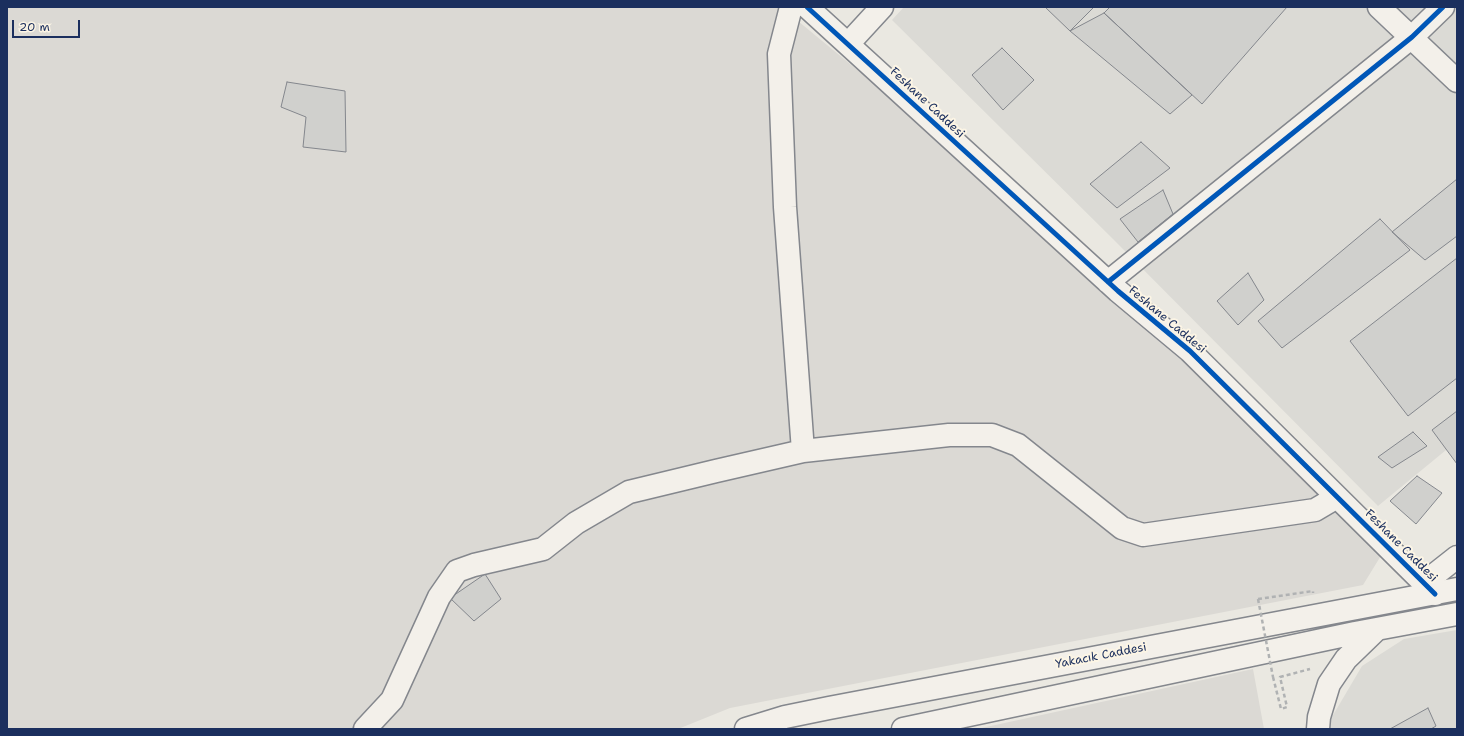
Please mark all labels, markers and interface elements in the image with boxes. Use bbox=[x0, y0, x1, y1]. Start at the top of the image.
scale bar bbox=[14, 12, 82, 38]
text: 20 m bbox=[19, 19, 50, 35]
street label: Feshane Caddesi bbox=[887, 65, 967, 141]
street label: Feshane Caddesi bbox=[1125, 283, 1209, 357]
street label: Feshane Caddesi bbox=[1362, 507, 1440, 585]
street label: Yakacık Caddesi bbox=[1054, 640, 1148, 672]

